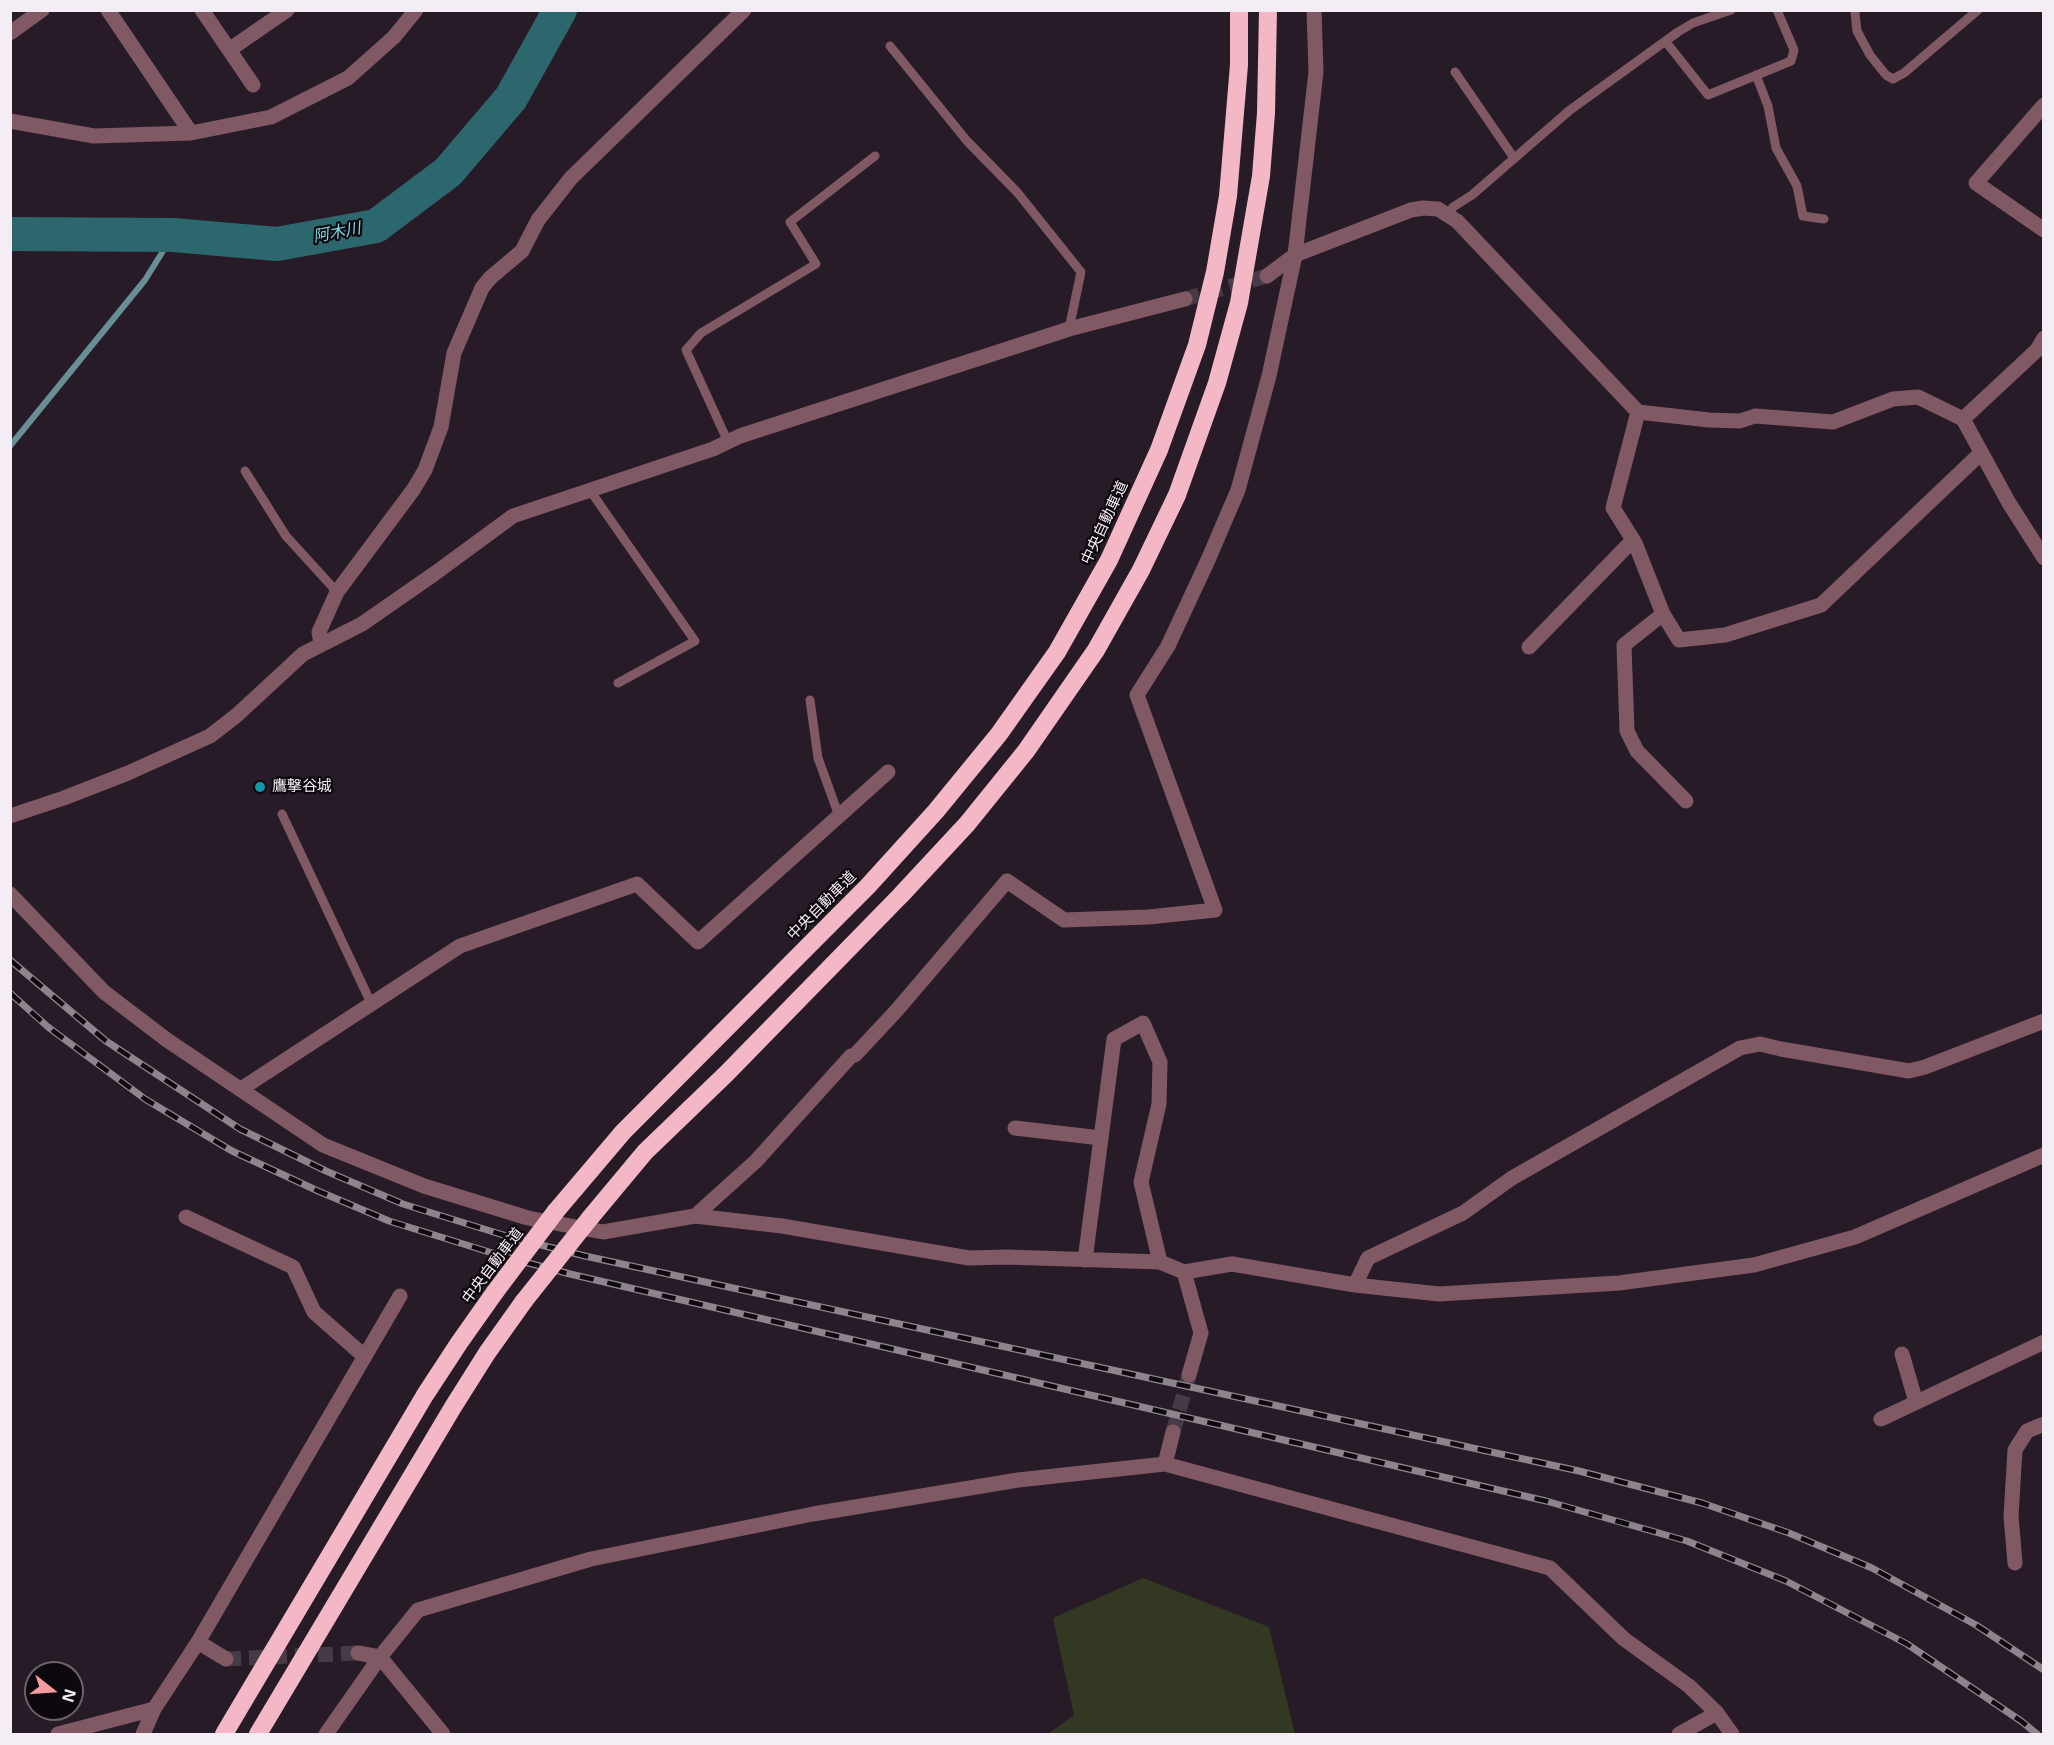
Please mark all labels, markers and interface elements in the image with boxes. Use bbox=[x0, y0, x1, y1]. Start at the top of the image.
water label: 阿木川 bbox=[312, 219, 362, 247]
street label: 中央自動車道 bbox=[1078, 478, 1132, 568]
place label: 鷹撃谷城 bbox=[272, 778, 332, 796]
marker: 鷹撃谷城 bbox=[253, 780, 267, 794]
street label: 中央自動車道 bbox=[784, 868, 860, 944]
street label: 中央自動車道 bbox=[459, 1225, 527, 1307]
north arrow bbox=[24, 1661, 84, 1721]
text: N bbox=[57, 1686, 82, 1705]

